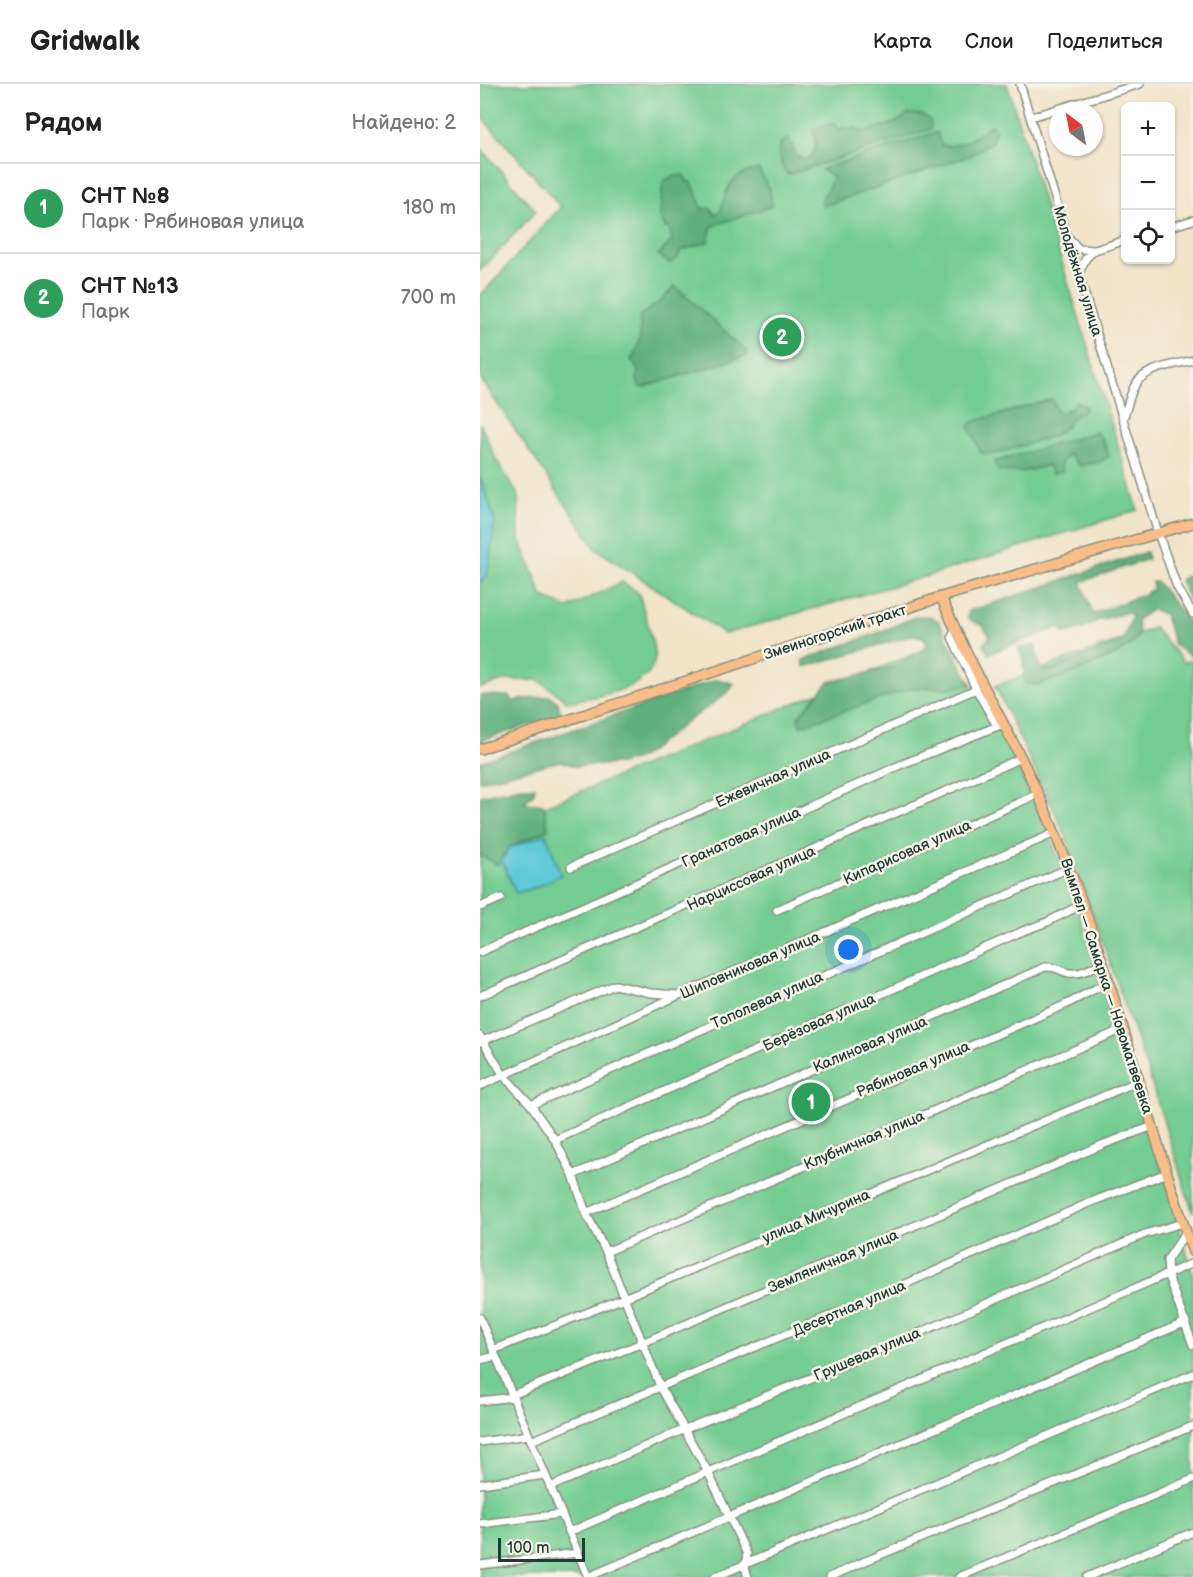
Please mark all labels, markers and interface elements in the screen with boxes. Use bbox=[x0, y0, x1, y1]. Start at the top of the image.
text: Gridwalk bbox=[30, 25, 140, 58]
text: Карта bbox=[873, 29, 932, 54]
text: Слои bbox=[965, 29, 1014, 54]
text: Поделиться bbox=[1047, 29, 1163, 54]
north arrow bbox=[1049, 102, 1103, 156]
map controls bbox=[1121, 102, 1175, 264]
button: + bbox=[1121, 102, 1175, 156]
text: Рядом bbox=[24, 108, 102, 139]
text: Найдено: 2 bbox=[352, 111, 456, 135]
button: − bbox=[1121, 156, 1175, 210]
text: СНТ №8 bbox=[81, 183, 170, 210]
text: 1 bbox=[39, 196, 48, 220]
text: 180 m bbox=[403, 196, 456, 220]
street label: Молодёжная улица bbox=[1049, 204, 1106, 339]
text: Парк · Рябиновая улица bbox=[81, 210, 305, 234]
button: locate bbox=[1121, 210, 1175, 264]
text: СНТ №13 bbox=[81, 273, 179, 300]
text: 2 bbox=[38, 286, 49, 310]
text: 700 m bbox=[401, 286, 456, 310]
text: Парк bbox=[81, 300, 130, 324]
pin: 2 bbox=[762, 314, 802, 360]
street label: Змеиногорский тракт bbox=[761, 600, 909, 665]
street label: Ежевичная улица bbox=[713, 745, 834, 812]
street label: Гранатовая улица bbox=[679, 803, 804, 872]
street label: Кипарисовая улица bbox=[840, 816, 974, 889]
street label: Нарциссовая улица bbox=[684, 841, 819, 915]
street label: Вымпел — Самарка — Новоматвеевка bbox=[1056, 856, 1157, 1117]
street label: Шиповниковая улица bbox=[677, 927, 823, 1004]
your location bbox=[834, 935, 863, 964]
street label: Тополевая улица bbox=[708, 967, 826, 1034]
street label: Берёзовая улица bbox=[760, 989, 878, 1056]
street label: Калиновая улица bbox=[810, 1012, 930, 1077]
street label: Рябиновая улица bbox=[854, 1037, 973, 1102]
pin: 1 bbox=[792, 1080, 830, 1124]
street label: Клубничная улица bbox=[801, 1106, 927, 1174]
street label: улица Мичурина bbox=[759, 1185, 873, 1248]
street label: Земляничная улица bbox=[765, 1225, 901, 1298]
street label: Десертная улица bbox=[790, 1276, 909, 1341]
street label: Грушевая улица bbox=[811, 1323, 924, 1386]
scale bar bbox=[498, 1535, 585, 1562]
text: 100 m bbox=[507, 1539, 550, 1558]

